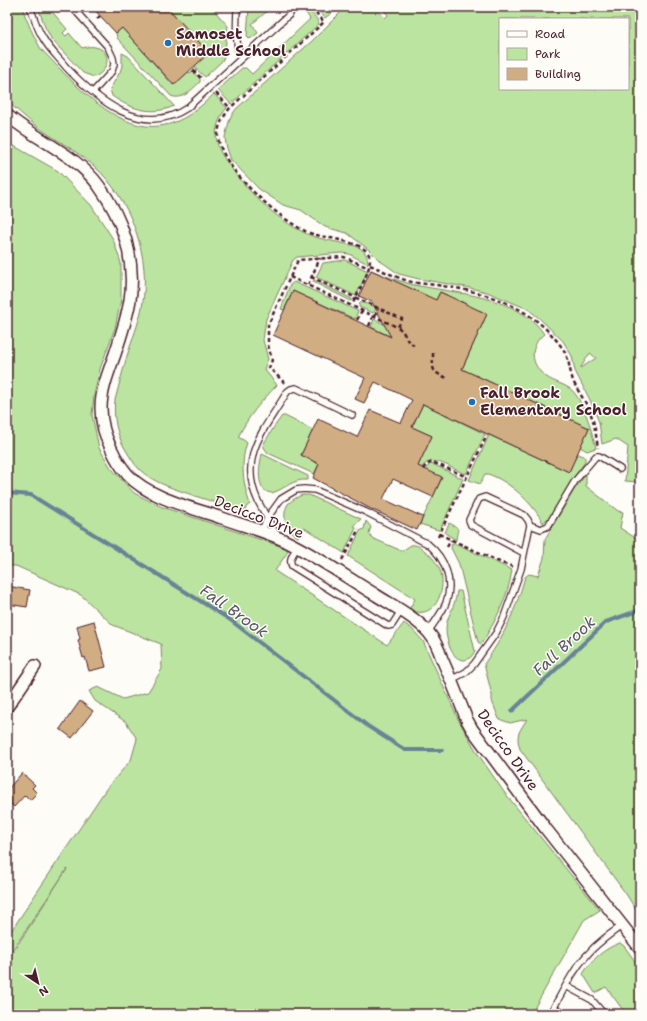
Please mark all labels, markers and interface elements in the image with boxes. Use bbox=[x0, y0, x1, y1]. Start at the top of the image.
legend bbox=[499, 18, 629, 90]
place label: Samoset Middle School bbox=[176, 24, 286, 61]
text: Road bbox=[535, 26, 566, 42]
marker: Samoset Middle School bbox=[163, 38, 173, 48]
text: Park bbox=[535, 46, 561, 62]
text: Building bbox=[535, 66, 581, 82]
place label: Fall Brook Elementary School bbox=[480, 383, 627, 420]
marker: Fall Brook Elementary School bbox=[467, 397, 477, 407]
street label: Decicco Drive bbox=[211, 491, 307, 543]
water label: Fall Brook bbox=[196, 580, 272, 642]
water label: Fall Brook bbox=[528, 611, 600, 681]
street label: Decicco Drive bbox=[473, 705, 543, 795]
north arrow bbox=[18, 963, 58, 1003]
text: N bbox=[35, 982, 51, 1000]

